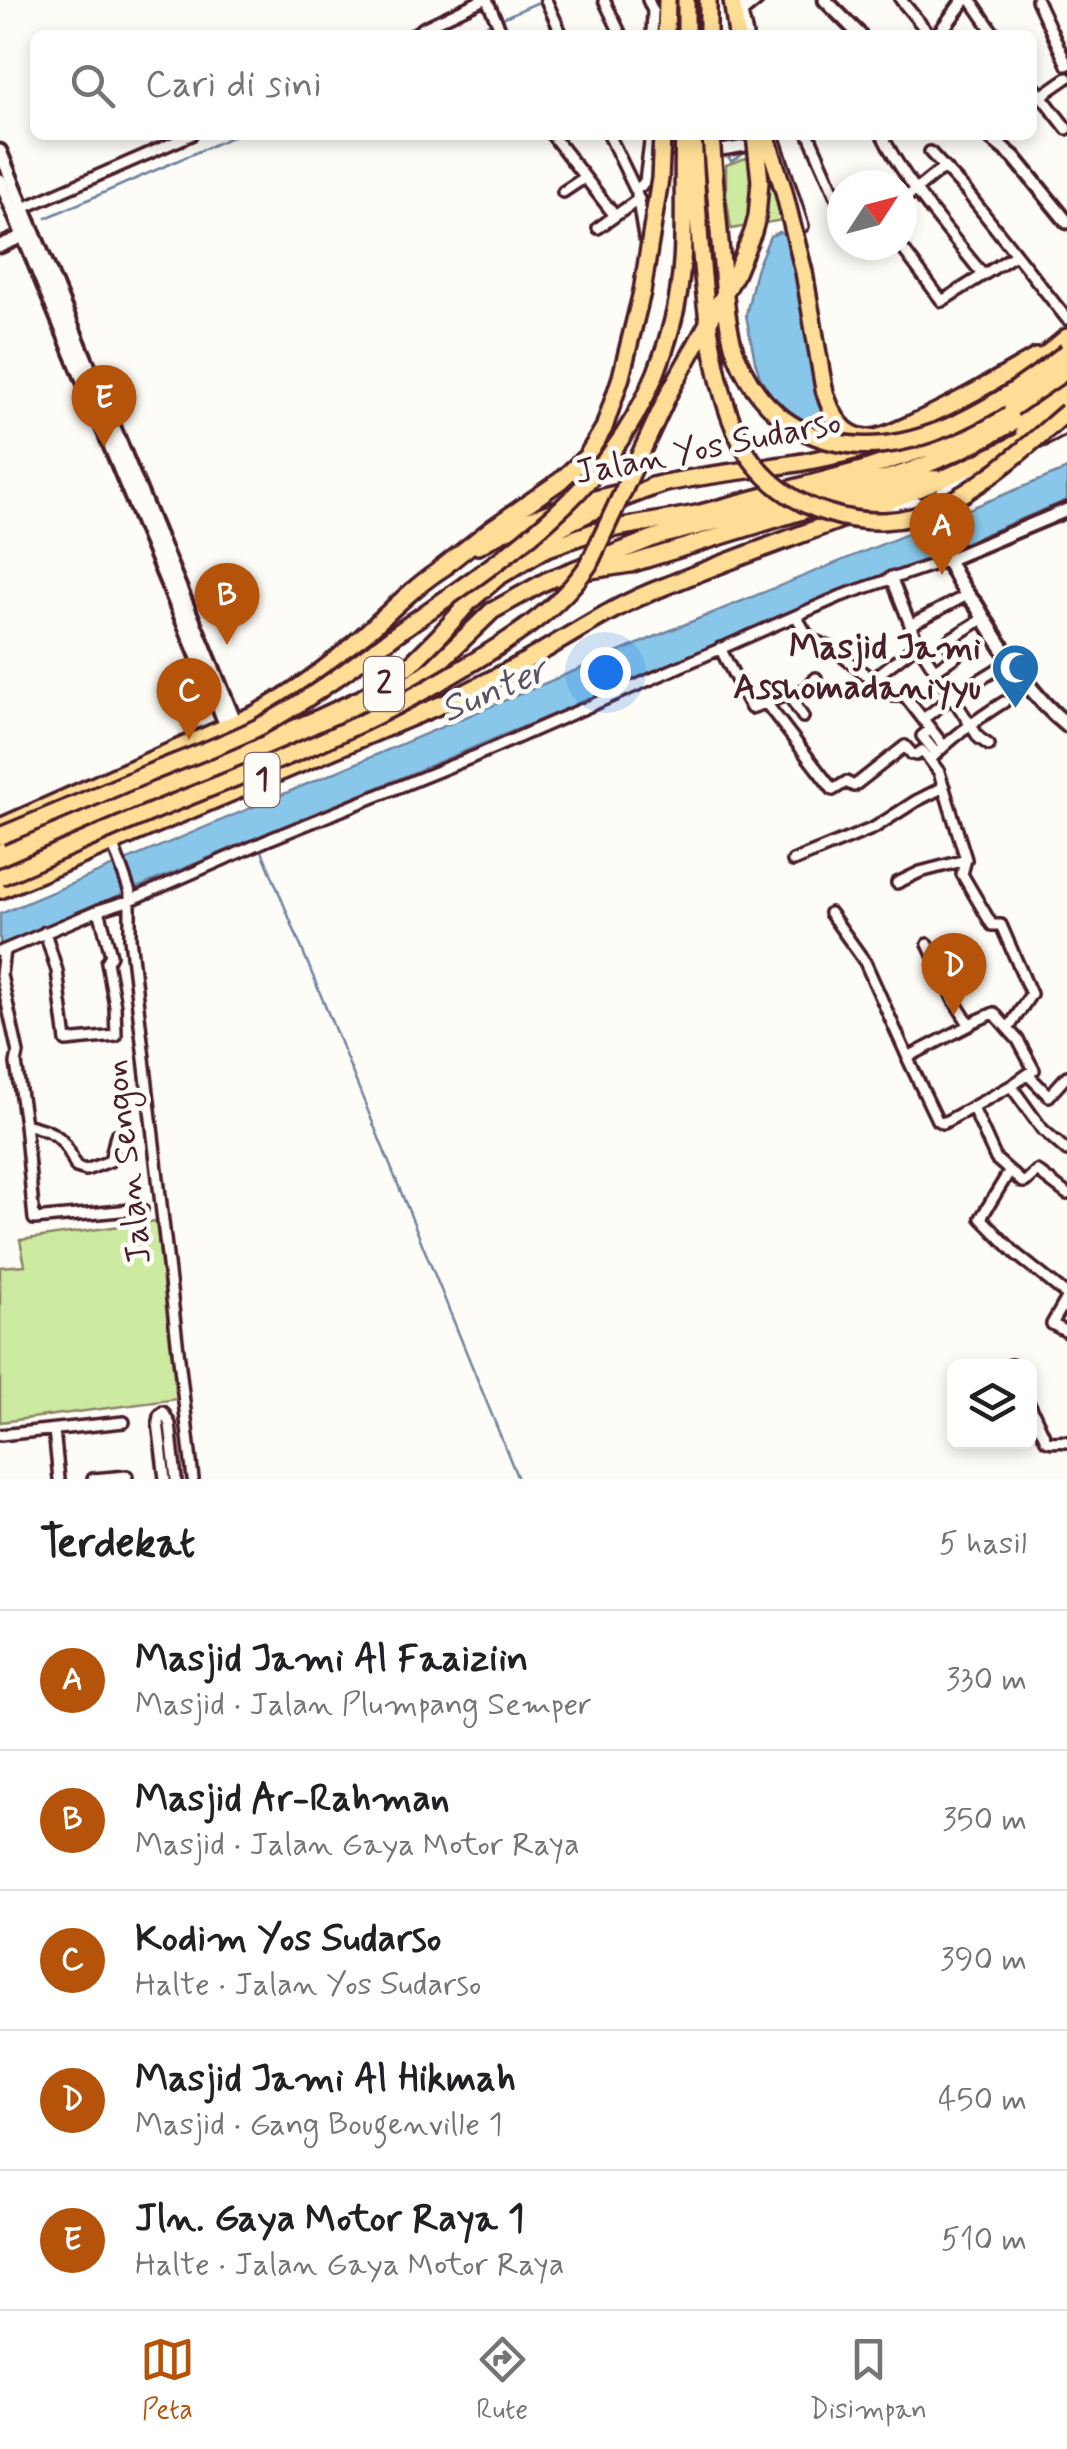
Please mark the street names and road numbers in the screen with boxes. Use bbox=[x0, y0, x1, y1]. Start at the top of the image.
street label: Jalan Yos Sudarso bbox=[571, 400, 845, 496]
road number: 2 bbox=[364, 657, 404, 711]
road number: 1 bbox=[244, 753, 280, 807]
street label: Jalan Sengon bbox=[93, 1057, 166, 1267]

